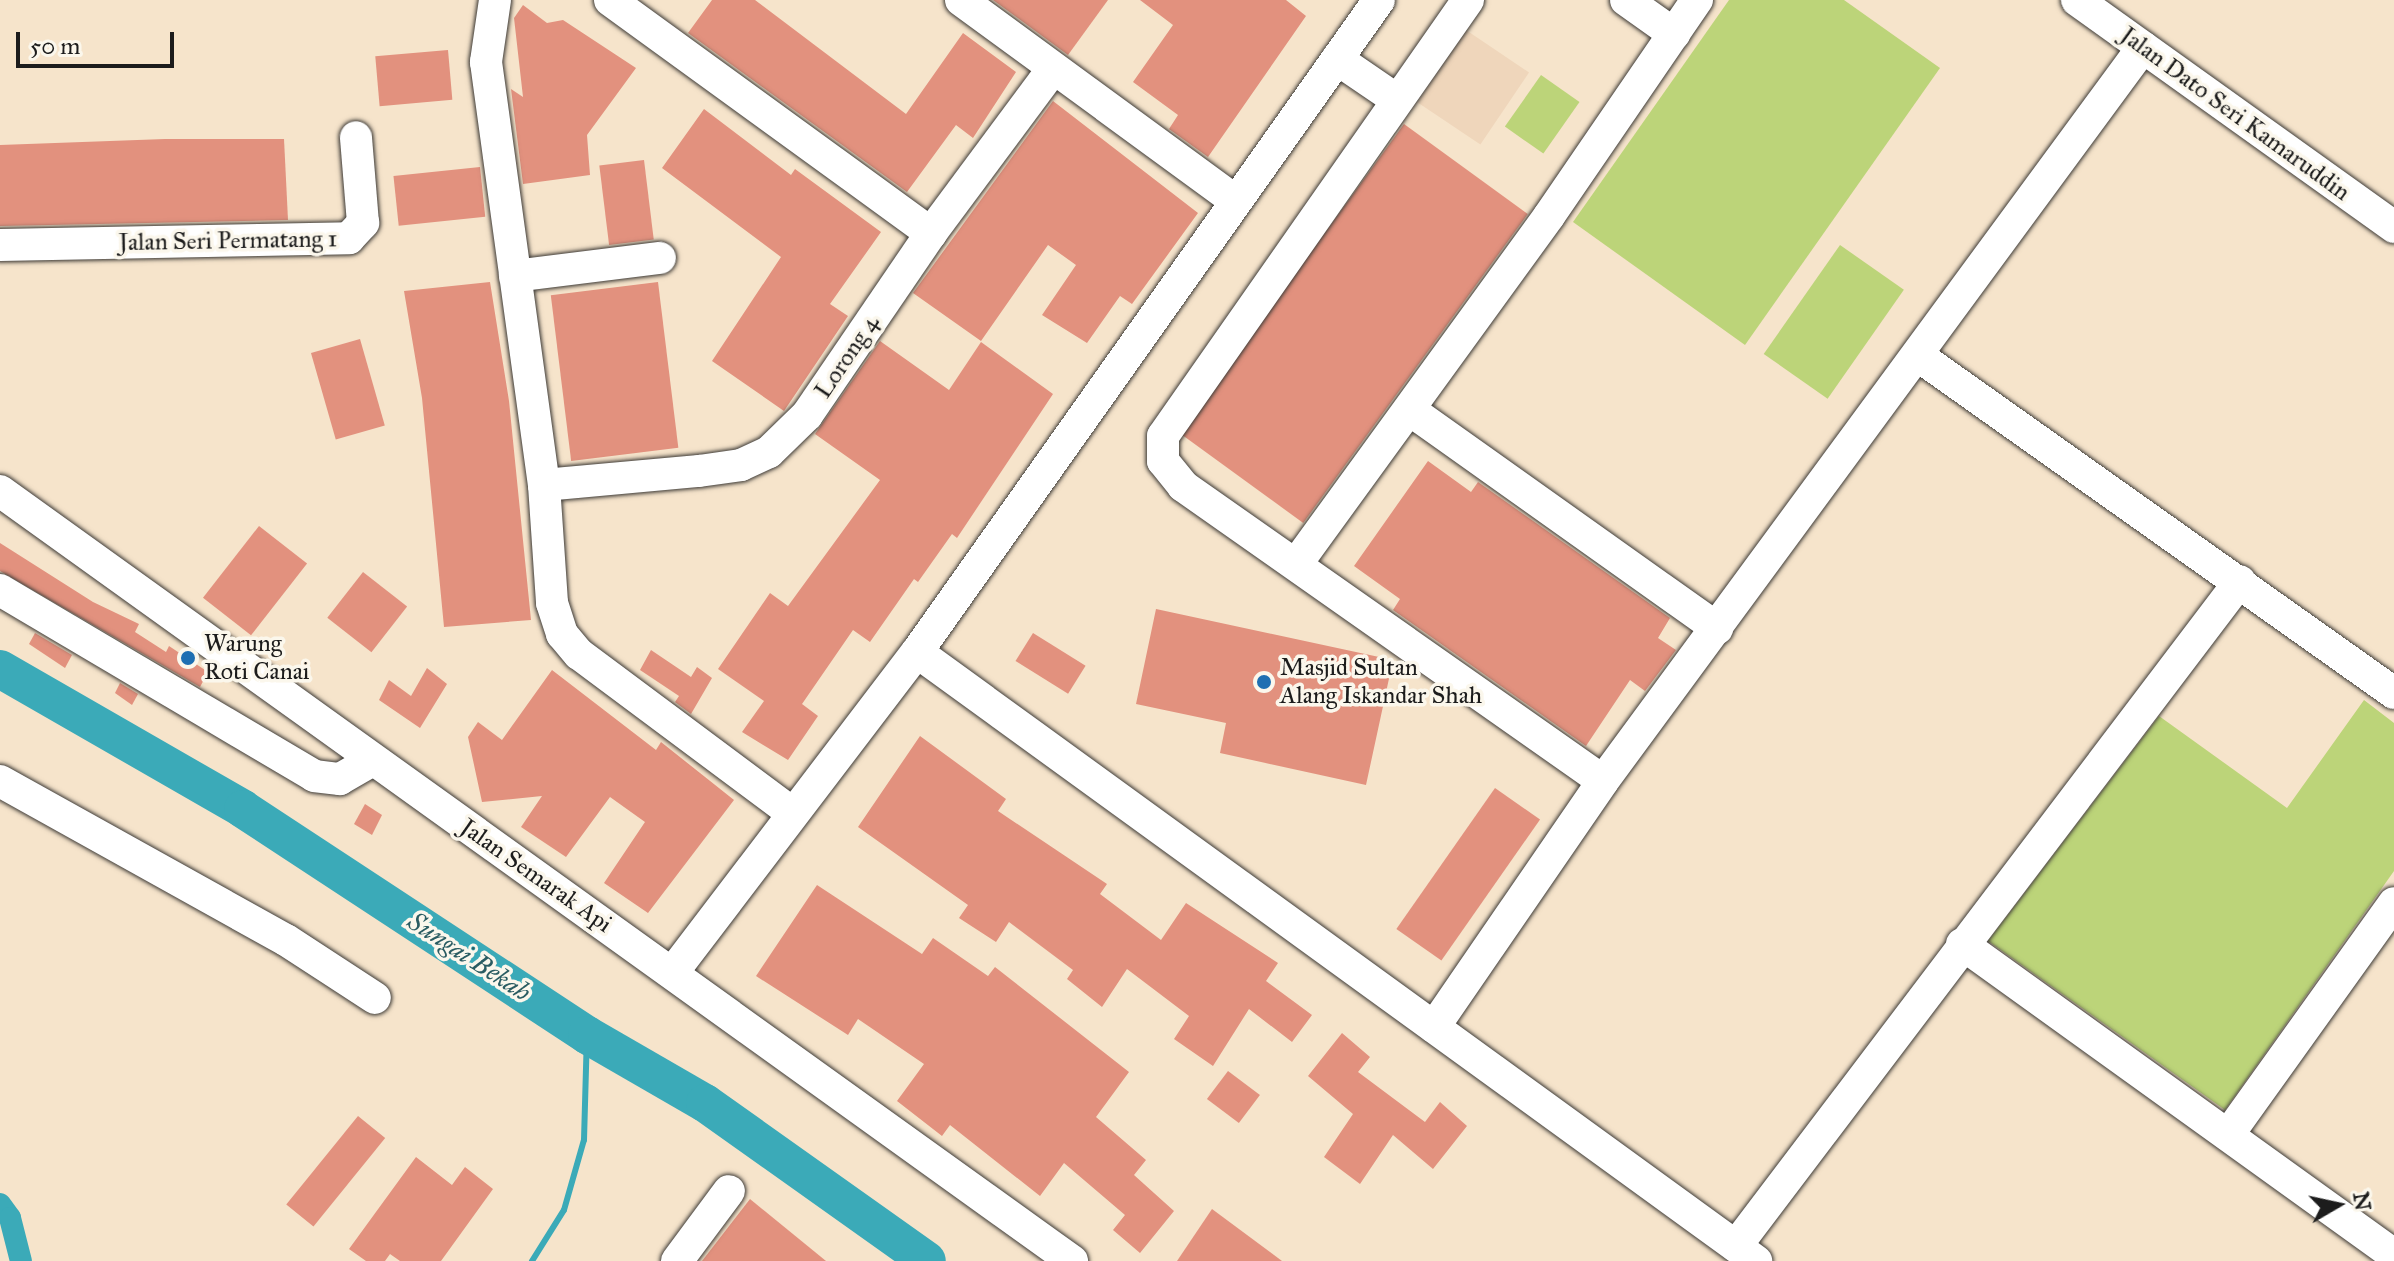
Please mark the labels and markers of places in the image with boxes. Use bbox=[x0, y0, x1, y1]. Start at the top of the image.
place label: Warung Roti Canai bbox=[204, 630, 309, 686]
marker: Warung Roti Canai bbox=[179, 649, 197, 667]
place label: Masjid Sultan Alang Iskandar Shah bbox=[1280, 654, 1482, 710]
marker: Masjid Sultan Alang Iskandar Shah bbox=[1255, 673, 1273, 691]

